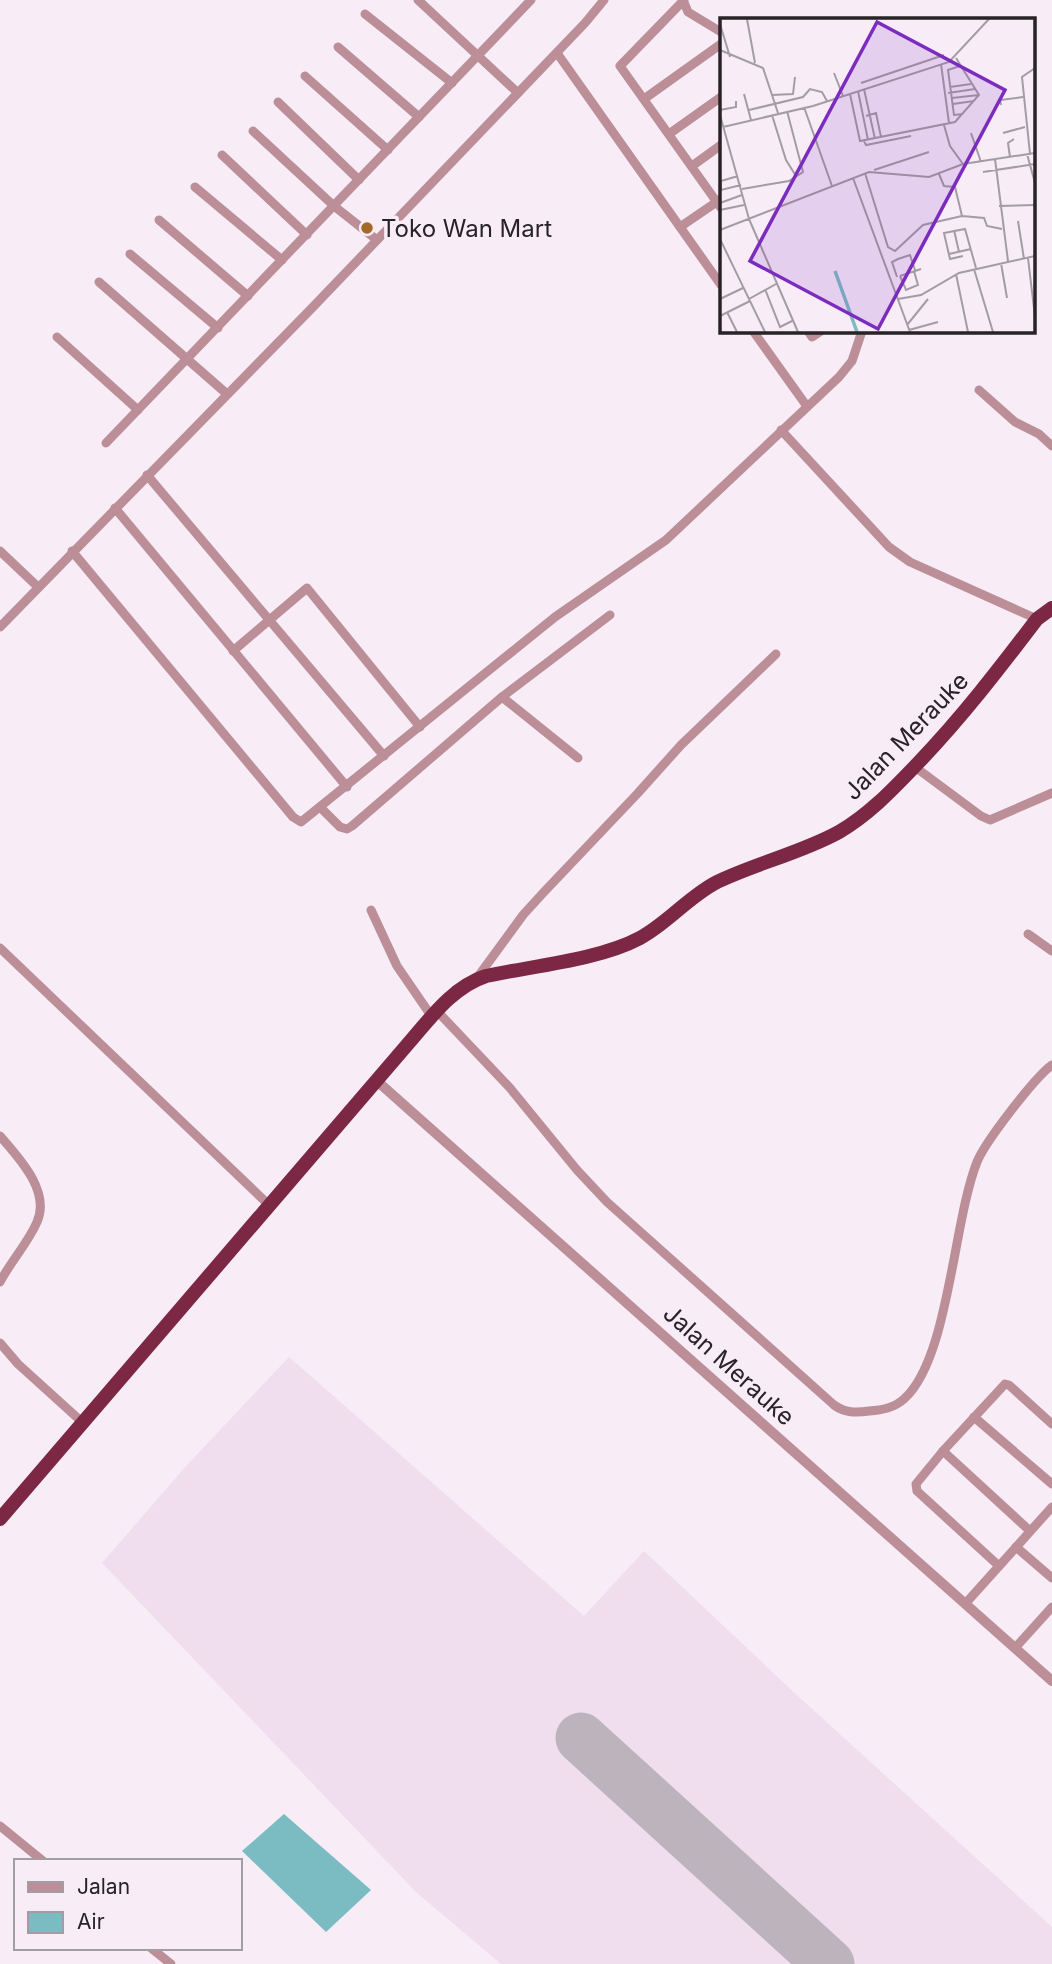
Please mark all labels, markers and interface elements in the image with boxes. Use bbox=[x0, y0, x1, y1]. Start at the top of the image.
inset map bbox=[720, 18, 1034, 332]
place label: Toko Wan Mart bbox=[381, 214, 552, 243]
marker: Toko Wan Mart bbox=[359, 220, 375, 236]
street label: Jalan Merauke bbox=[838, 666, 974, 806]
street label: Jalan Merauke bbox=[657, 1299, 801, 1431]
legend bbox=[14, 1859, 242, 1950]
text: Jalan bbox=[77, 1874, 130, 1899]
text: Air bbox=[77, 1909, 105, 1934]

